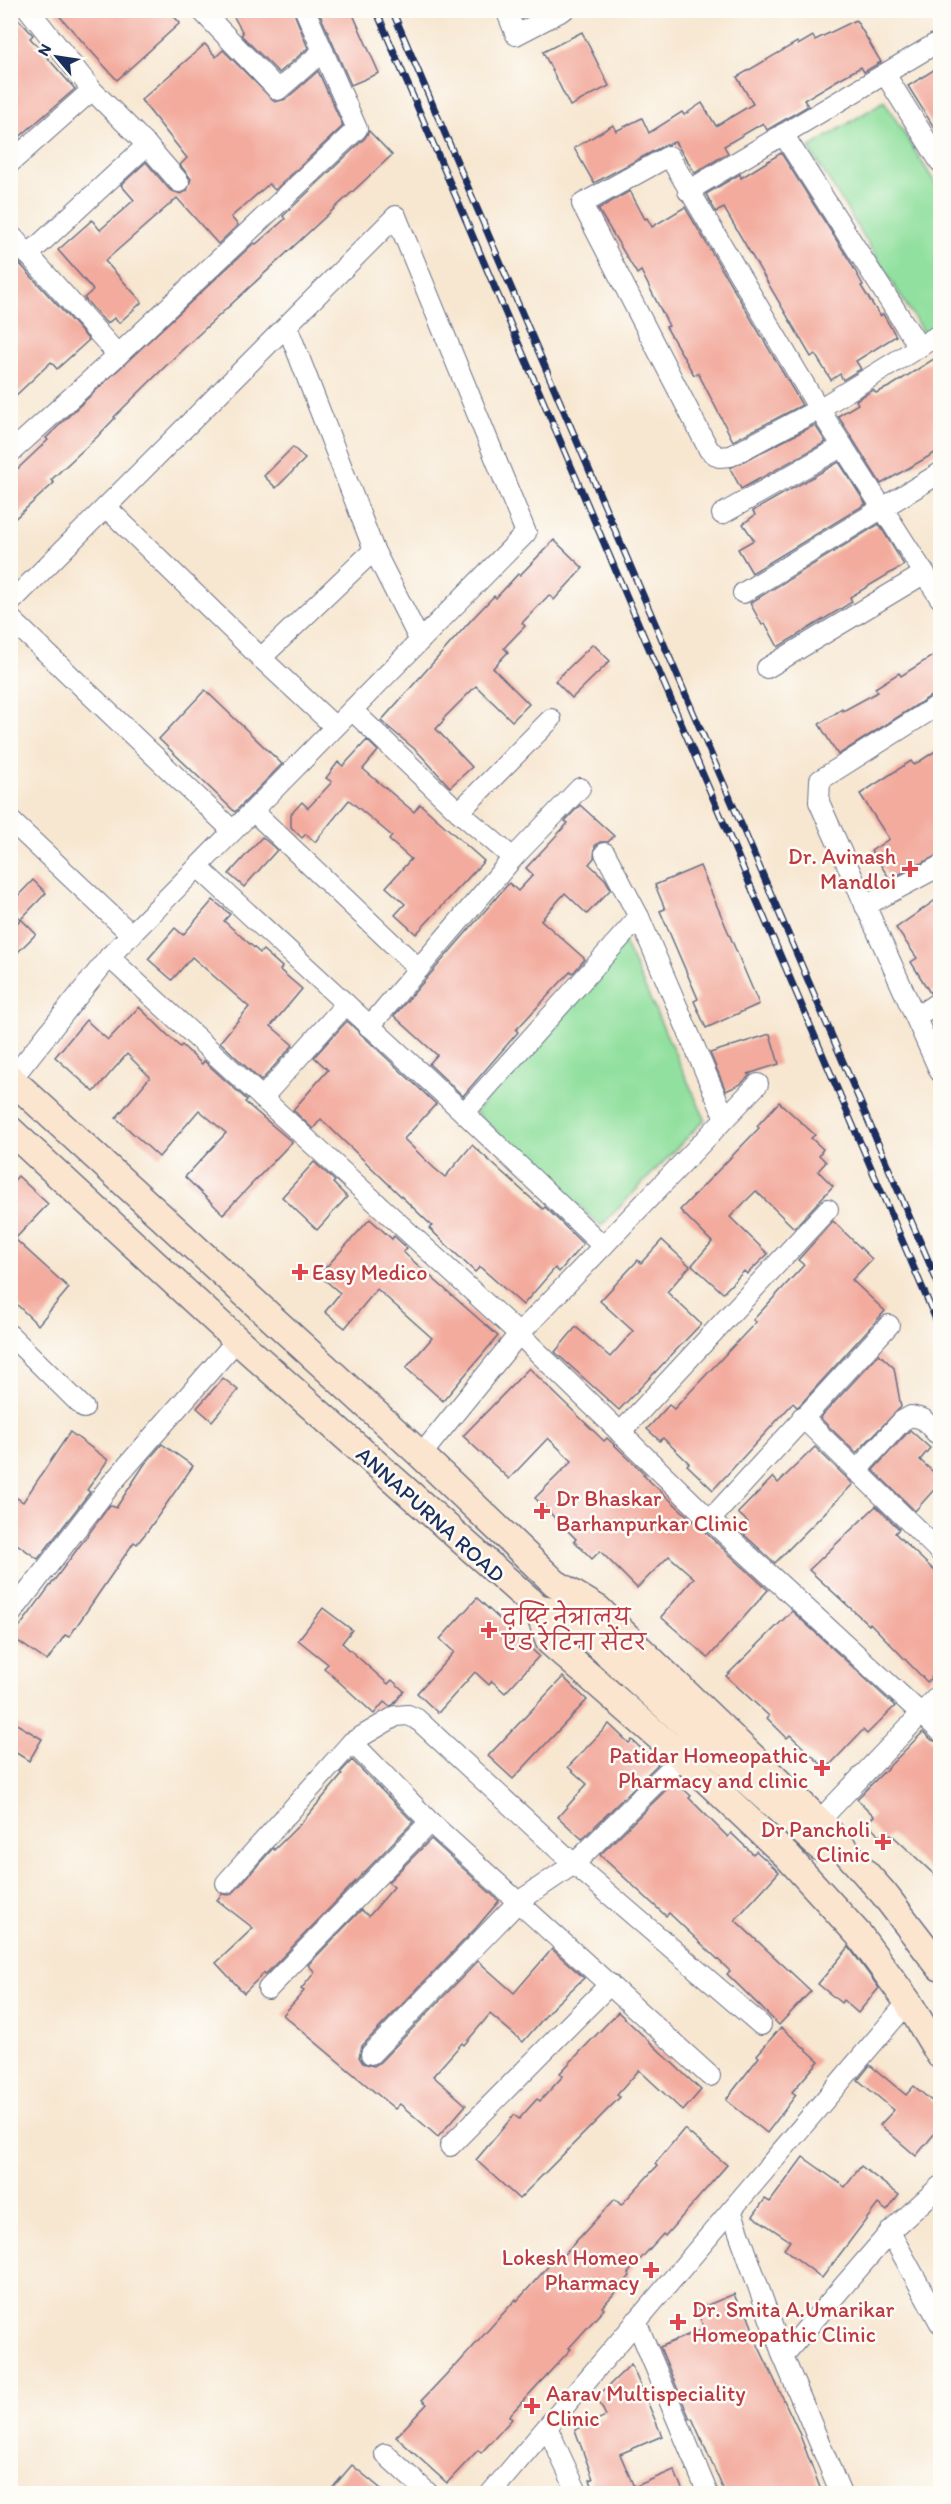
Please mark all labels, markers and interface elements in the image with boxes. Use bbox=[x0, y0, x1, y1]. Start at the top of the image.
north arrow bbox=[27, 27, 87, 87]
text: N bbox=[33, 41, 55, 59]
place label: Dr. Avinash Mandloi bbox=[788, 843, 896, 895]
marker: Dr. Avinash Mandloi bbox=[901, 860, 919, 878]
place label: Easy Medico bbox=[312, 1259, 428, 1286]
marker: Easy Medico bbox=[293, 1265, 307, 1279]
street label: ANNAPURNA ROAD bbox=[351, 1441, 511, 1588]
place label: Dr Bhaskar Barhanpurkar Clinic bbox=[556, 1485, 748, 1537]
marker: Dr Bhaskar Barhanpurkar Clinic bbox=[533, 1502, 551, 1520]
place label: दृष्टि नेत्रालय एंड रेटिना सेंटर bbox=[501, 1600, 647, 1656]
marker: दृष्टि नेत्रालय एंड रेटिना सेंटर bbox=[480, 1621, 498, 1639]
place label: Patidar Homeopathic Pharmacy and clinic bbox=[609, 1742, 808, 1794]
marker: Patidar Homeopathic Pharmacy and clinic bbox=[813, 1759, 831, 1777]
place label: Dr Pancholi Clinic bbox=[761, 1816, 870, 1868]
marker: Dr Pancholi Clinic bbox=[874, 1833, 892, 1851]
place label: Lokesh Homeo Pharmacy bbox=[502, 2244, 640, 2296]
marker: Lokesh Homeo Pharmacy bbox=[644, 2263, 658, 2277]
place label: Dr. Smita A.Umarikar Homeopathic Clinic bbox=[692, 2296, 895, 2348]
marker: Dr. Smita A.Umarikar Homeopathic Clinic bbox=[669, 2313, 687, 2331]
place label: Aarav Multispeciality Clinic bbox=[546, 2380, 746, 2432]
marker: Aarav Multispeciality Clinic bbox=[523, 2397, 541, 2415]

